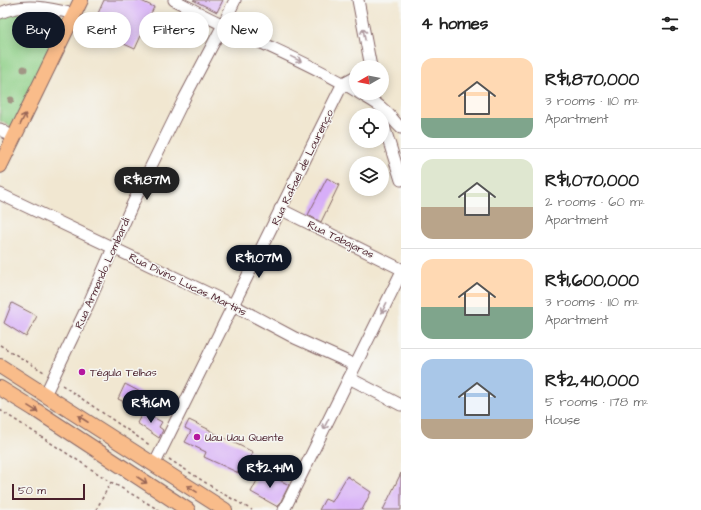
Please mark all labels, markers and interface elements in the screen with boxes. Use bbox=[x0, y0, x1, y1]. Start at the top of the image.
chip: Buy bbox=[12, 12, 65, 48]
chip: Rent bbox=[73, 12, 131, 48]
chip: Filters bbox=[139, 12, 209, 48]
chip: New bbox=[217, 12, 273, 48]
text: 4 homes bbox=[421, 12, 488, 36]
icon: filters bbox=[659, 13, 681, 35]
one-way arrow bbox=[359, 27, 367, 40]
one-way arrow bbox=[290, 56, 302, 63]
north arrow bbox=[349, 60, 389, 100]
map controls bbox=[349, 60, 389, 196]
text: R$1,870,000 bbox=[545, 68, 639, 92]
icon: home bbox=[453, 74, 501, 122]
text: 3 rooms · 110 m² bbox=[545, 92, 639, 110]
street label: Rua Rafael de Lourenço bbox=[268, 106, 337, 228]
button: locate bbox=[349, 108, 389, 148]
text: Apartment bbox=[545, 110, 609, 128]
one-way arrow bbox=[20, 113, 27, 125]
button: layers bbox=[349, 156, 389, 196]
pin: R$1.87M bbox=[110, 167, 184, 201]
text: R$1,070,000 bbox=[545, 169, 639, 193]
text: R$1.87M bbox=[123, 171, 171, 189]
icon: home bbox=[453, 175, 501, 223]
text: 2 rooms · 60 m² bbox=[545, 193, 645, 211]
text: Apartment bbox=[545, 211, 609, 229]
street label: Rua Armando Lombardi bbox=[71, 215, 134, 331]
street label: Rua Tabajaras bbox=[305, 217, 377, 262]
pin: R$1.07M bbox=[222, 245, 296, 279]
street label: Rua Divino Lucas Martins bbox=[126, 249, 250, 320]
text: R$1.07M bbox=[236, 249, 282, 267]
text: R$1,600,000 bbox=[545, 269, 639, 293]
icon: home bbox=[453, 275, 501, 323]
text: 3 rooms · 110 m² bbox=[545, 293, 639, 311]
one-way arrow bbox=[379, 301, 387, 313]
text: Apartment bbox=[545, 311, 609, 329]
place label: Tégula Telhas bbox=[90, 365, 157, 381]
marker: Tégula Telhas bbox=[77, 367, 87, 377]
text: R$2,410,000 bbox=[545, 369, 639, 393]
icon: home bbox=[453, 375, 501, 423]
pin: R$1.6M bbox=[118, 390, 184, 424]
text: 5 rooms · 178 m² bbox=[545, 393, 648, 411]
text: R$1.6M bbox=[132, 394, 170, 412]
one-way arrow bbox=[27, 405, 39, 413]
text: House bbox=[545, 411, 580, 429]
one-way arrow bbox=[77, 415, 88, 423]
one-way arrow bbox=[322, 418, 330, 430]
place label: Uau Uau Quente bbox=[205, 430, 284, 445]
marker: Uau Uau Quente bbox=[192, 432, 202, 442]
pin: R$2.41M bbox=[233, 455, 307, 489]
text: R$2.41M bbox=[246, 459, 294, 477]
one-way arrow bbox=[136, 476, 147, 484]
scale bar bbox=[12, 482, 85, 501]
text: 50 m bbox=[18, 483, 46, 498]
one-way arrow bbox=[187, 485, 198, 493]

